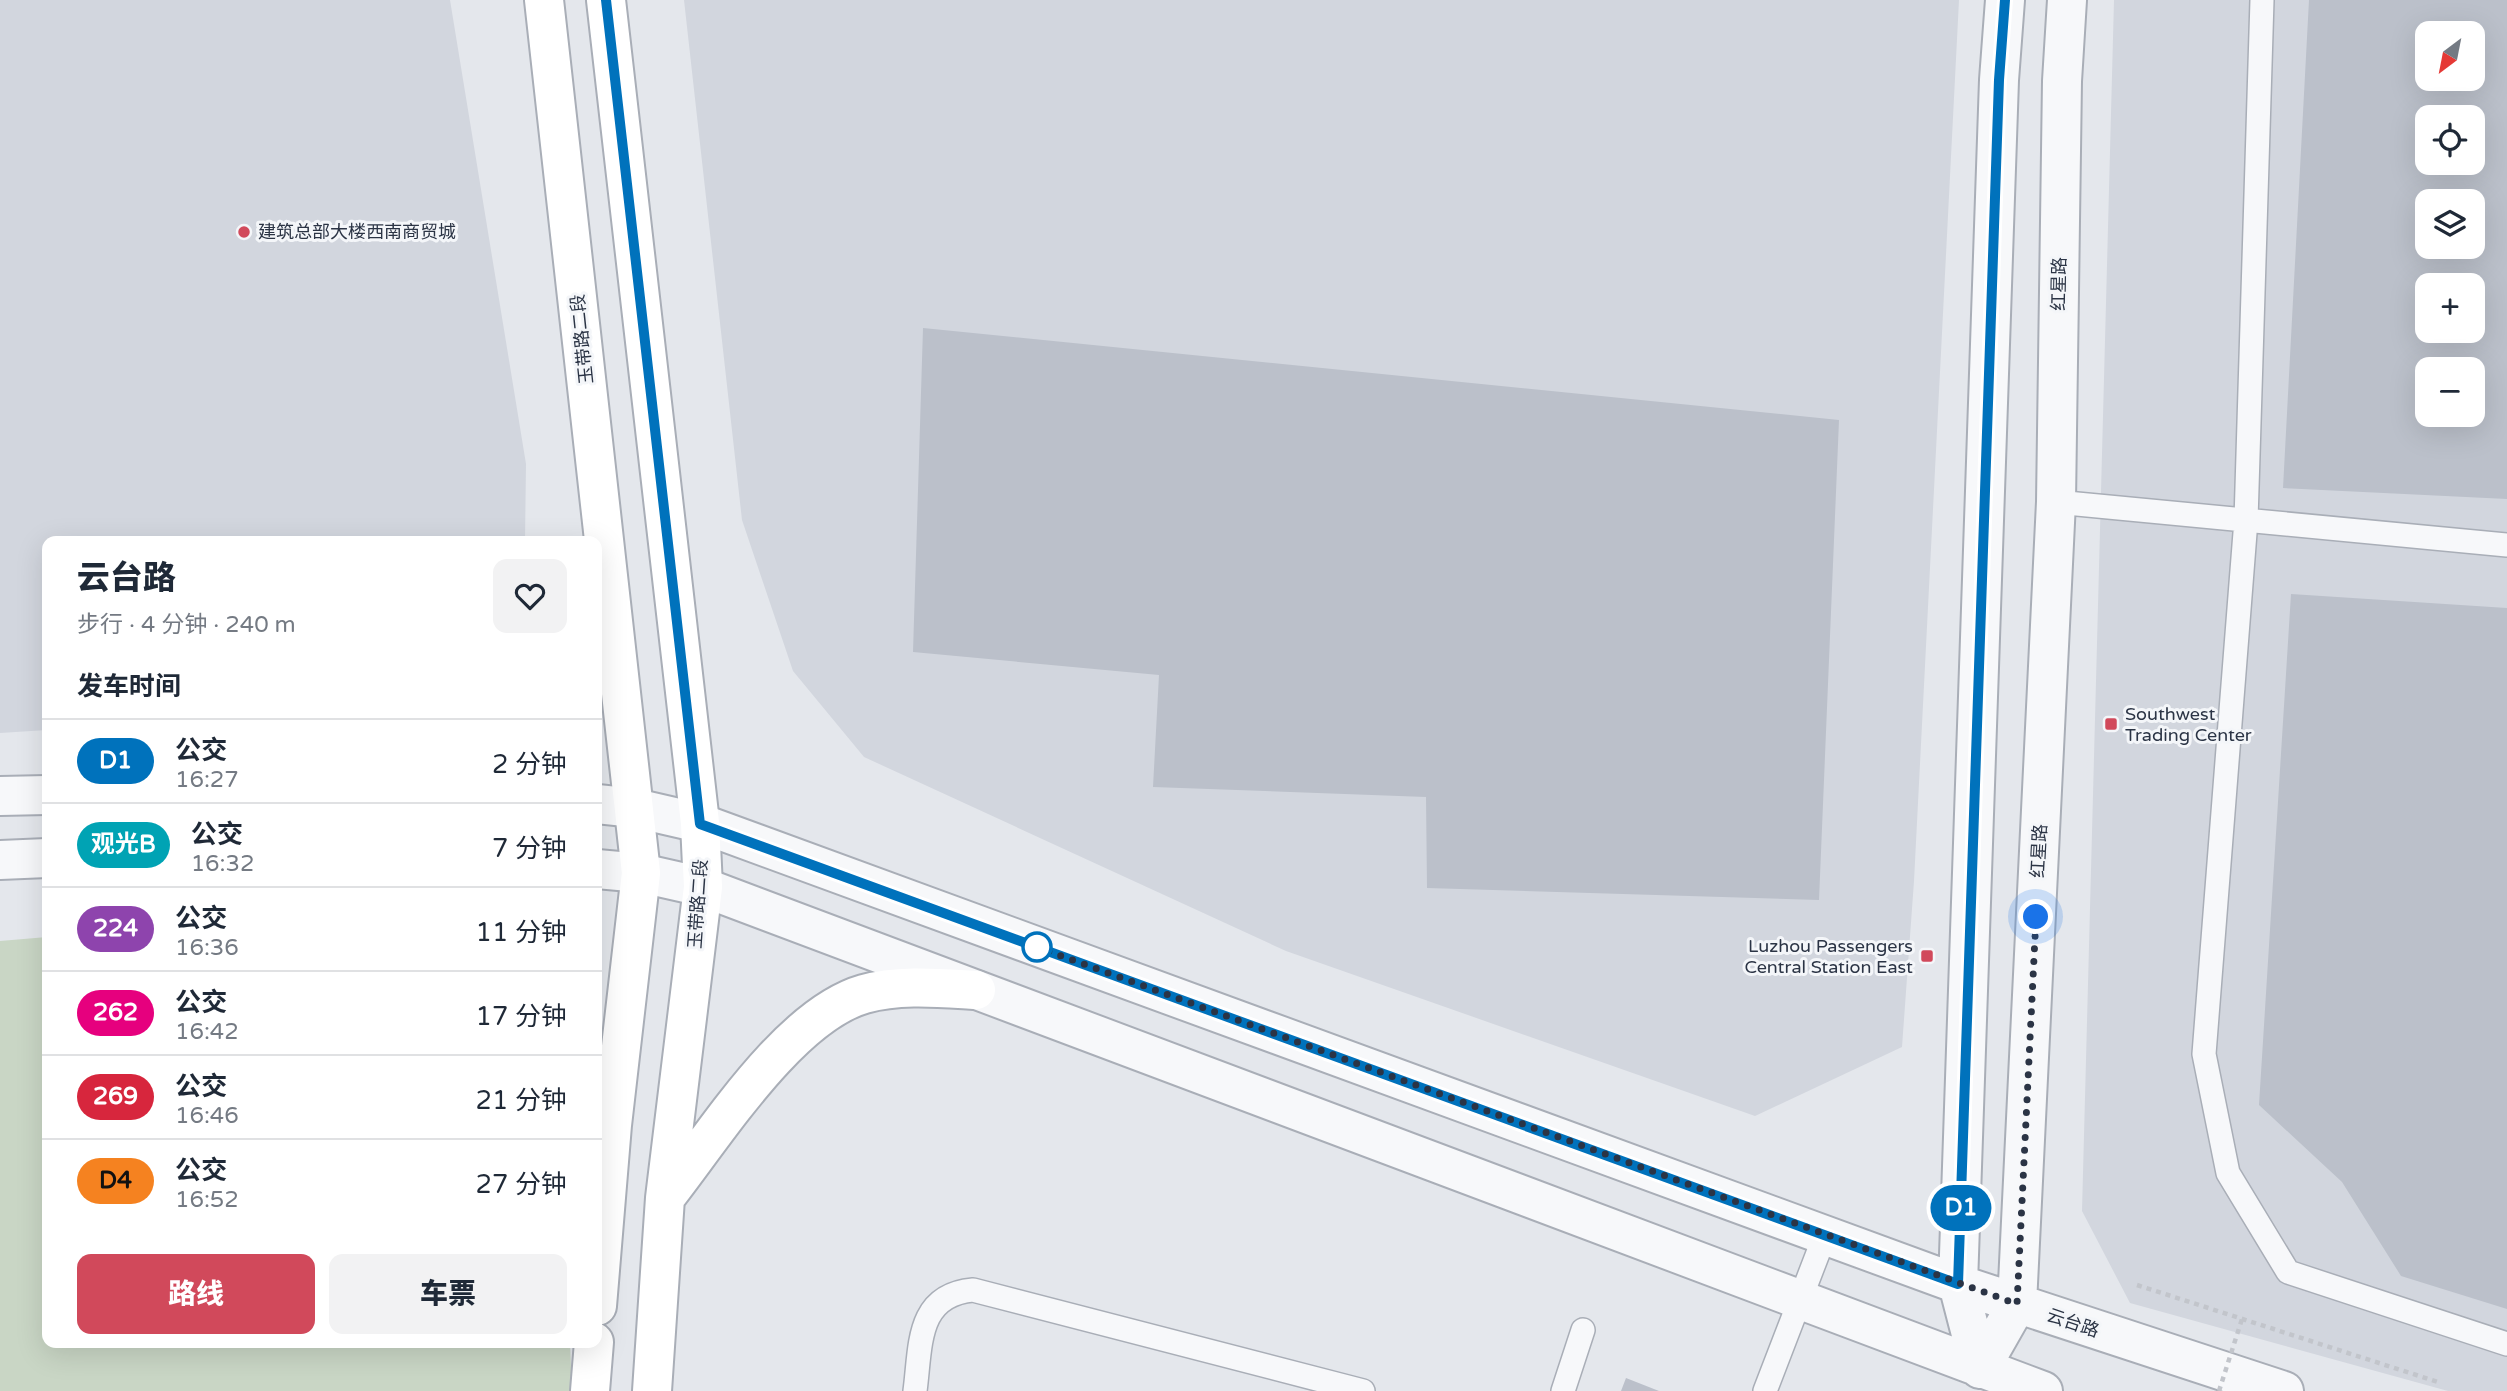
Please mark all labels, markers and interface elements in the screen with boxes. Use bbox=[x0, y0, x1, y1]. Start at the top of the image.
north arrow bbox=[2415, 21, 2485, 91]
map controls bbox=[2415, 21, 2485, 427]
button: locate bbox=[2415, 105, 2485, 175]
button: layers bbox=[2415, 189, 2485, 259]
place label: 建筑总部大楼西南商贸城 bbox=[258, 221, 456, 243]
marker: 建筑总部大楼西南商贸城 bbox=[236, 224, 252, 240]
street label: 红星路 bbox=[2048, 257, 2070, 311]
button: + bbox=[2415, 273, 2485, 343]
street label: 玉带路二段 bbox=[566, 293, 598, 385]
button: − bbox=[2415, 357, 2485, 427]
text: 云台路 bbox=[77, 559, 176, 598]
button: heart bbox=[493, 559, 567, 633]
text: 步行 · 4 分钟 · 240 m bbox=[77, 611, 296, 639]
text: 发车时间 bbox=[77, 671, 181, 702]
place label: Southwest Trading Center bbox=[2125, 703, 2252, 746]
marker: Southwest Trading Center bbox=[2103, 716, 2119, 732]
text: 公交 bbox=[175, 735, 227, 766]
text: D1 bbox=[99, 746, 132, 775]
text: 2 分钟 bbox=[492, 749, 567, 780]
text: 16:27 bbox=[175, 766, 239, 794]
text: 公交 bbox=[191, 819, 243, 850]
street label: 红星路 bbox=[2027, 823, 2051, 879]
text: 观光B bbox=[91, 830, 156, 859]
text: 7 分钟 bbox=[492, 833, 567, 864]
text: 16:32 bbox=[191, 850, 254, 878]
street label: 玉带路二段 bbox=[684, 858, 712, 950]
your location bbox=[2018, 899, 2053, 934]
text: 公交 bbox=[175, 903, 227, 934]
text: 224 bbox=[93, 914, 138, 943]
text: 11 分钟 bbox=[476, 917, 567, 948]
unlabelled marker bbox=[1022, 932, 1052, 962]
text: 16:36 bbox=[175, 934, 239, 962]
place label: Luzhou Passengers Central Station East bbox=[1744, 935, 1913, 978]
marker: Luzhou Passengers Central Station East bbox=[1919, 948, 1935, 964]
text: 公交 bbox=[175, 987, 227, 1018]
text: 262 bbox=[93, 998, 138, 1027]
text: 17 分钟 bbox=[476, 1001, 567, 1032]
text: 16:42 bbox=[175, 1018, 239, 1046]
text: 公交 bbox=[175, 1071, 227, 1102]
text: 269 bbox=[93, 1082, 138, 1111]
text: 21 分钟 bbox=[476, 1085, 567, 1116]
text: 16:46 bbox=[175, 1102, 239, 1130]
text: 公交 bbox=[175, 1155, 227, 1186]
text: D4 bbox=[99, 1166, 132, 1195]
text: 27 分钟 bbox=[476, 1169, 567, 1200]
line badge: D1 bbox=[1930, 1185, 1993, 1231]
text: 16:52 bbox=[175, 1186, 239, 1214]
text: D1 bbox=[1944, 1193, 1978, 1222]
button: 路线 bbox=[77, 1254, 315, 1334]
button: 车票 bbox=[329, 1254, 567, 1334]
street label: 云台路 bbox=[2044, 1304, 2102, 1342]

